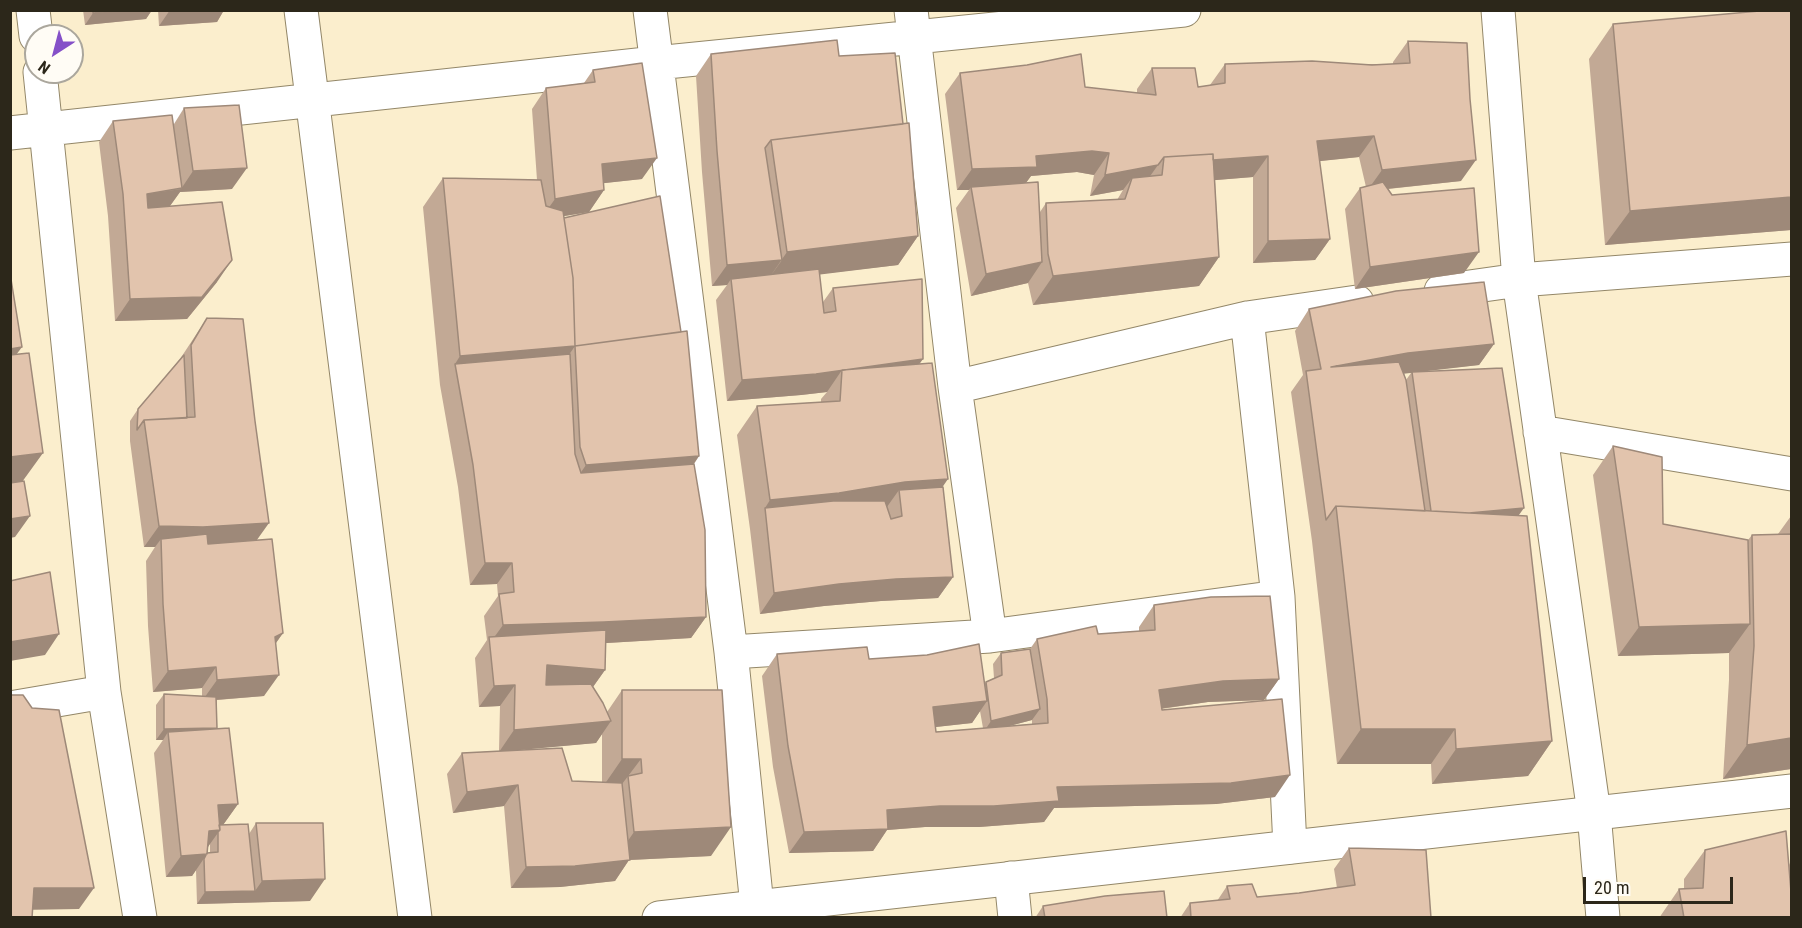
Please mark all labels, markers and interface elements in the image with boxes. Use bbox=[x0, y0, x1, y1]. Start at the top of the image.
north arrow bbox=[24, 24, 84, 84]
text: N bbox=[35, 57, 54, 78]
scale bar bbox=[1586, 865, 1736, 903]
text: 20 m bbox=[1594, 877, 1629, 898]

